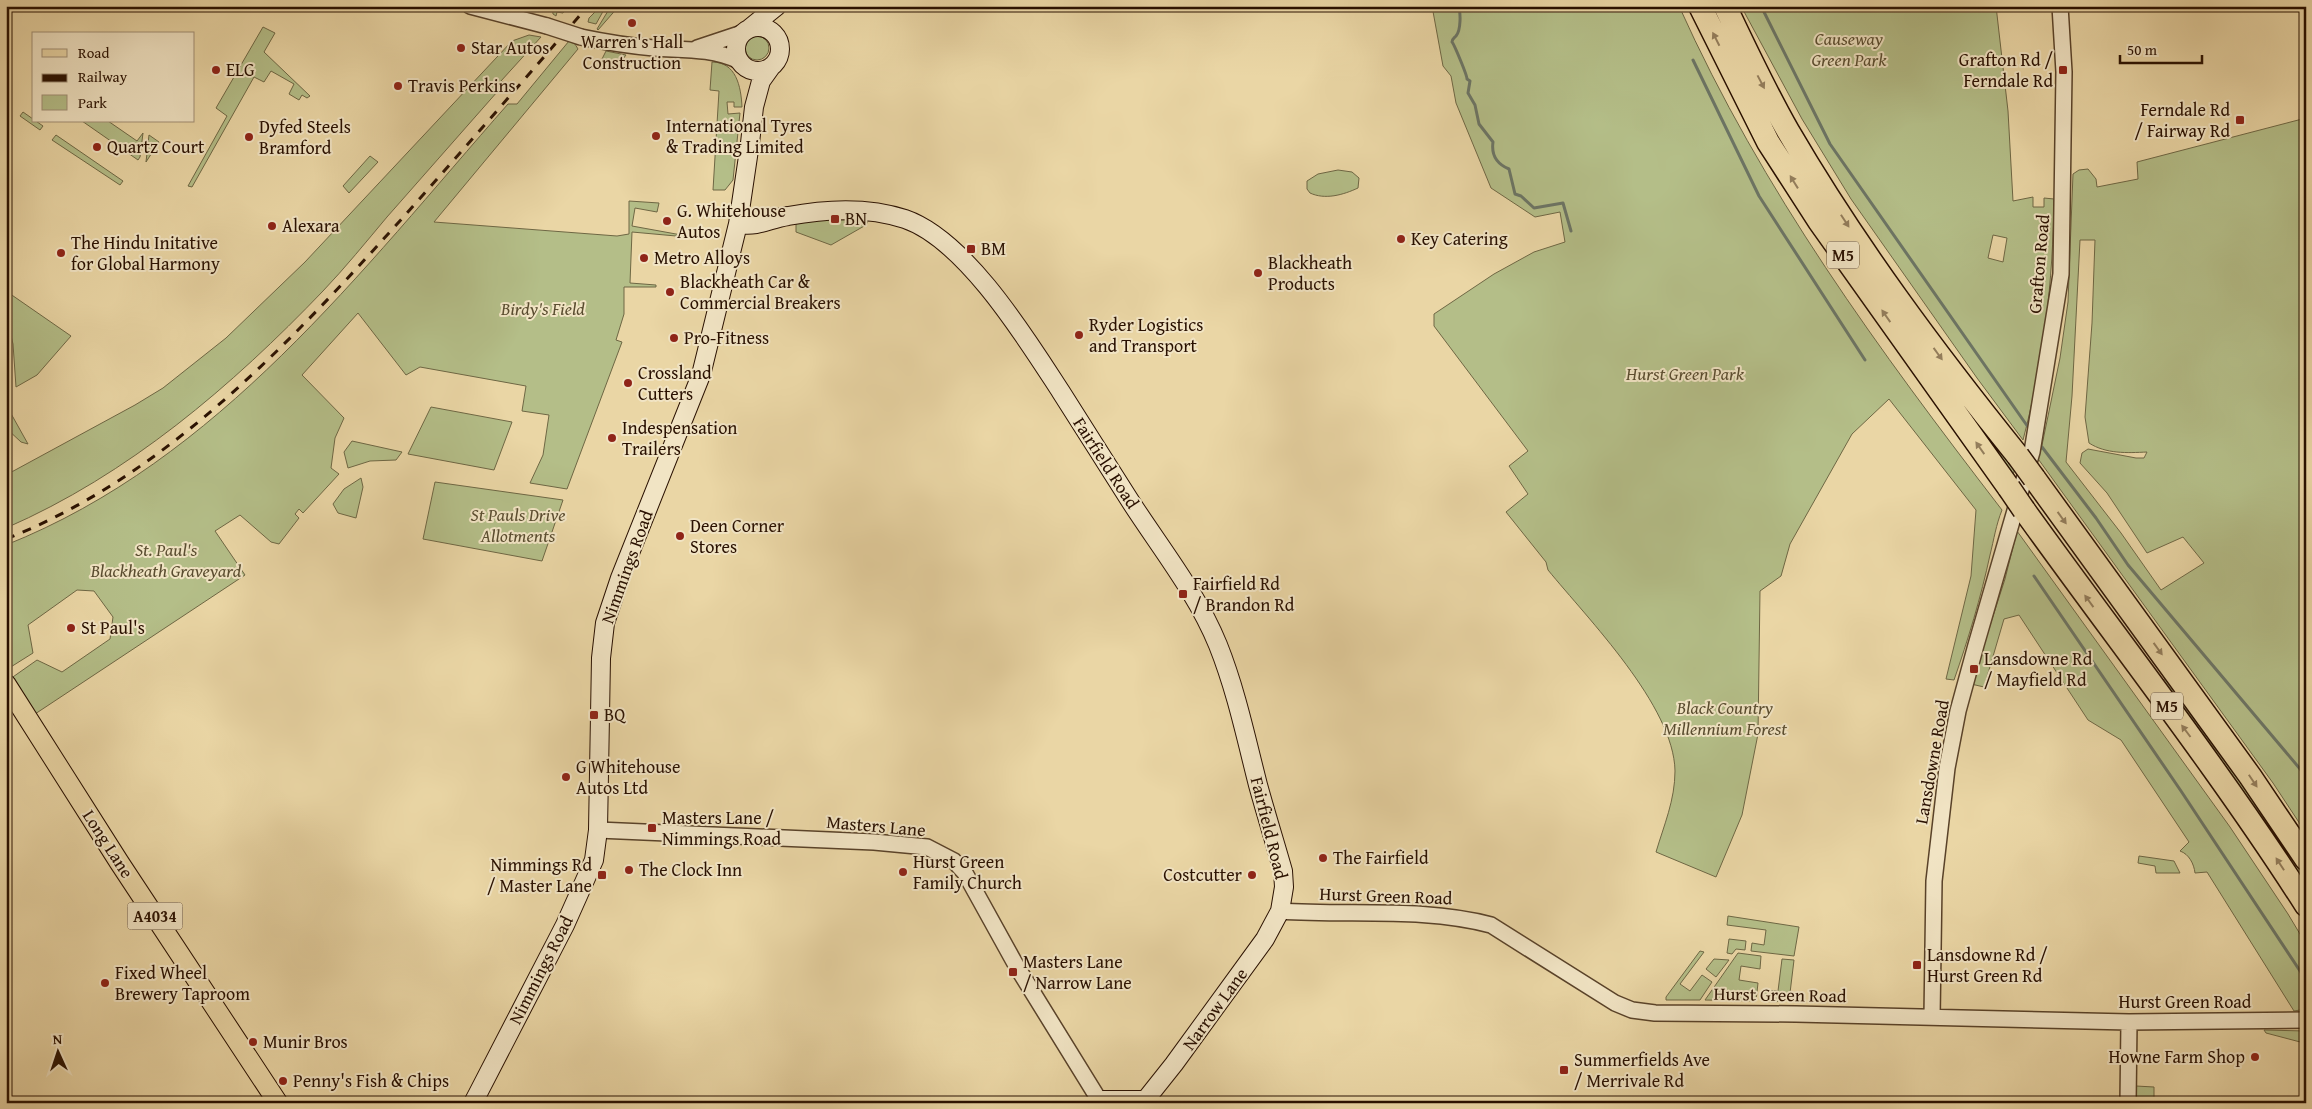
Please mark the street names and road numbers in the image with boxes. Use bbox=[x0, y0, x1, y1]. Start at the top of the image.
street label: Grafton Road bbox=[2021, 213, 2056, 315]
road number: M5 bbox=[1827, 242, 1859, 268]
street label: Fairfield Road bbox=[1067, 412, 1146, 514]
street label: Nimmings Road bbox=[593, 506, 660, 627]
road number: M5 bbox=[2151, 692, 2183, 719]
street label: Lansdowne Road bbox=[1907, 697, 1956, 826]
street label: Fairfield Road bbox=[1244, 774, 1295, 882]
street label: Long Lane bbox=[76, 804, 141, 883]
street label: Masters Lane bbox=[825, 808, 927, 843]
street label: Hurst Green Road bbox=[1319, 880, 1453, 911]
road number: A4034 bbox=[128, 902, 182, 929]
street label: Nimmings Road bbox=[501, 910, 580, 1029]
street label: Narrow Lane bbox=[1175, 962, 1254, 1056]
street label: Hurst Green Road bbox=[1713, 980, 1847, 1009]
street label: Hurst Green Road bbox=[2119, 988, 2252, 1015]

